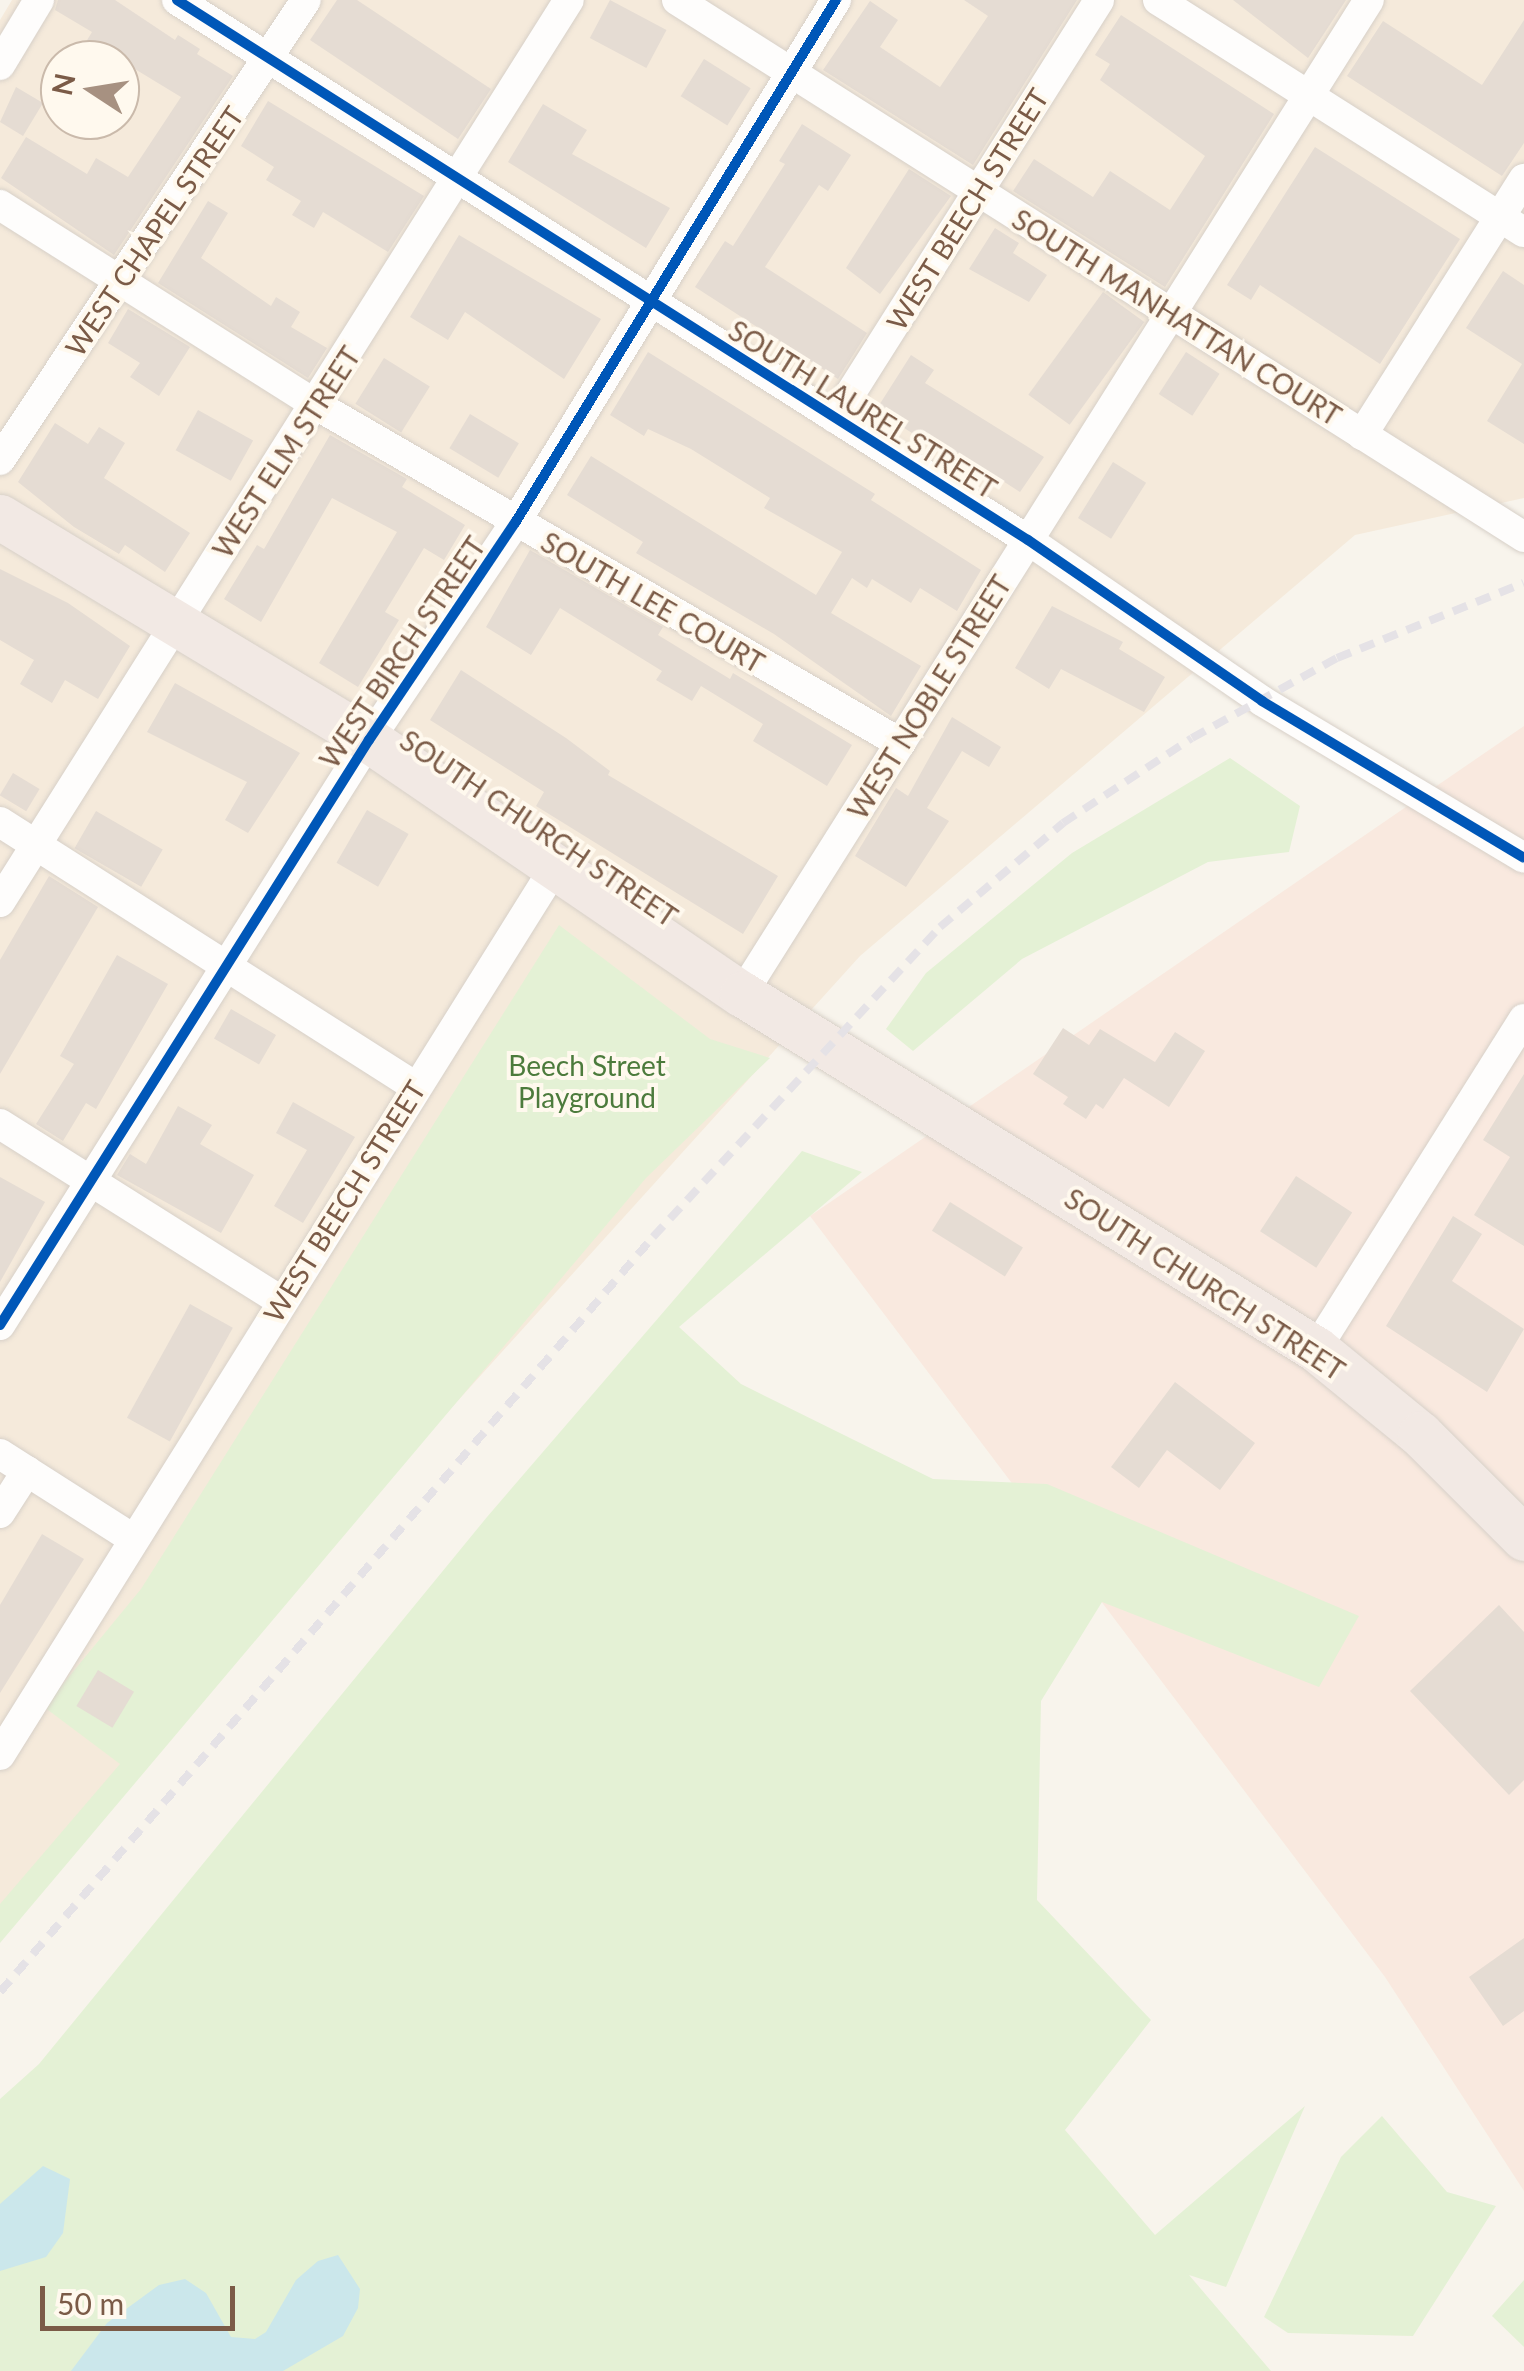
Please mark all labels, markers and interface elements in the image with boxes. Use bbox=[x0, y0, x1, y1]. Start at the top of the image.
north arrow bbox=[40, 40, 140, 140]
text: N bbox=[44, 70, 81, 98]
street label: WEST BEECH STREET bbox=[879, 82, 1055, 336]
street label: WEST CHAPEL STREET bbox=[57, 99, 251, 363]
street label: SOUTH MANHATTAN COURT bbox=[1006, 202, 1348, 432]
street label: SOUTH LAUREL STREET bbox=[723, 313, 1003, 505]
street label: WEST ELM STREET bbox=[205, 340, 367, 564]
street label: SOUTH LEE COURT bbox=[536, 524, 770, 680]
street label: WEST BIRCH STREET bbox=[312, 530, 492, 774]
street label: WEST NOBLE STREET bbox=[840, 569, 1018, 825]
street label: SOUTH CHURCH STREET bbox=[394, 723, 684, 933]
park label: Beech Street Playground bbox=[508, 1048, 666, 1114]
street label: WEST BEECH STREET bbox=[256, 1074, 432, 1328]
street label: SOUTH CHURCH STREET bbox=[1059, 1181, 1351, 1387]
scale bar bbox=[45, 2266, 240, 2328]
text: 50 m bbox=[57, 2285, 124, 2321]

